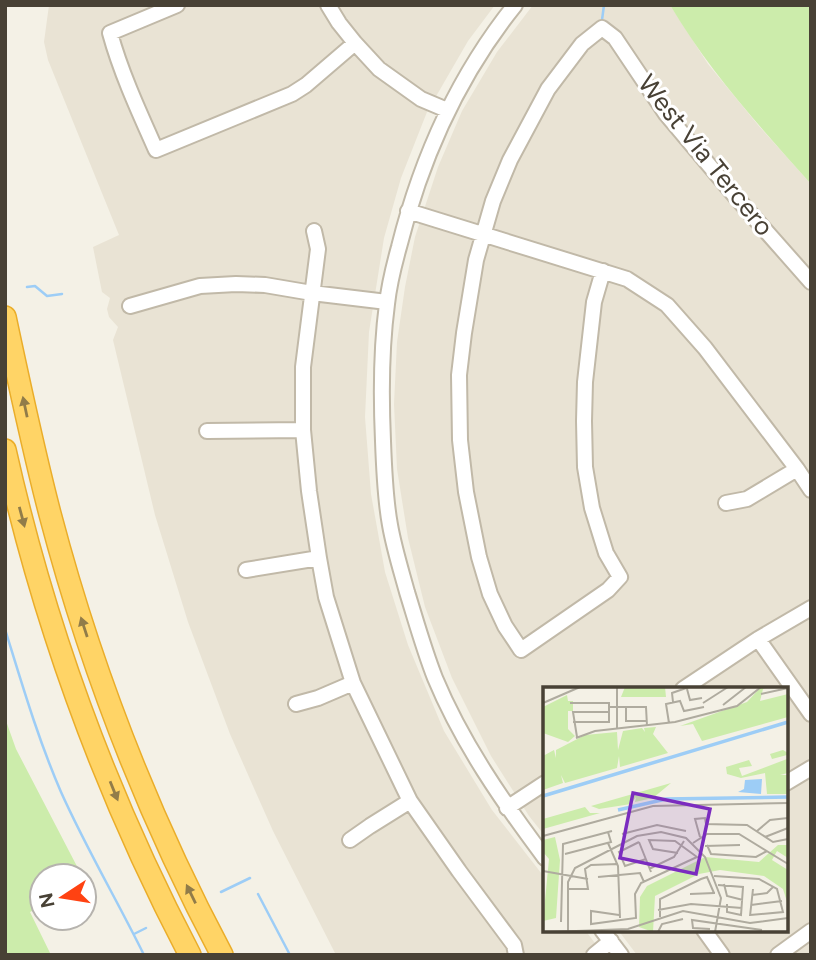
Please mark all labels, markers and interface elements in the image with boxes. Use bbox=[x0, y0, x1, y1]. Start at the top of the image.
street label: West Via Tercero bbox=[631, 68, 781, 242]
one-way arrow bbox=[19, 396, 30, 418]
one-way arrow bbox=[17, 506, 27, 527]
one-way arrow bbox=[78, 616, 89, 637]
inset map bbox=[543, 687, 788, 932]
one-way arrow bbox=[109, 780, 120, 801]
north arrow bbox=[28, 862, 98, 932]
one-way arrow bbox=[186, 884, 197, 904]
text: N bbox=[34, 891, 60, 910]

